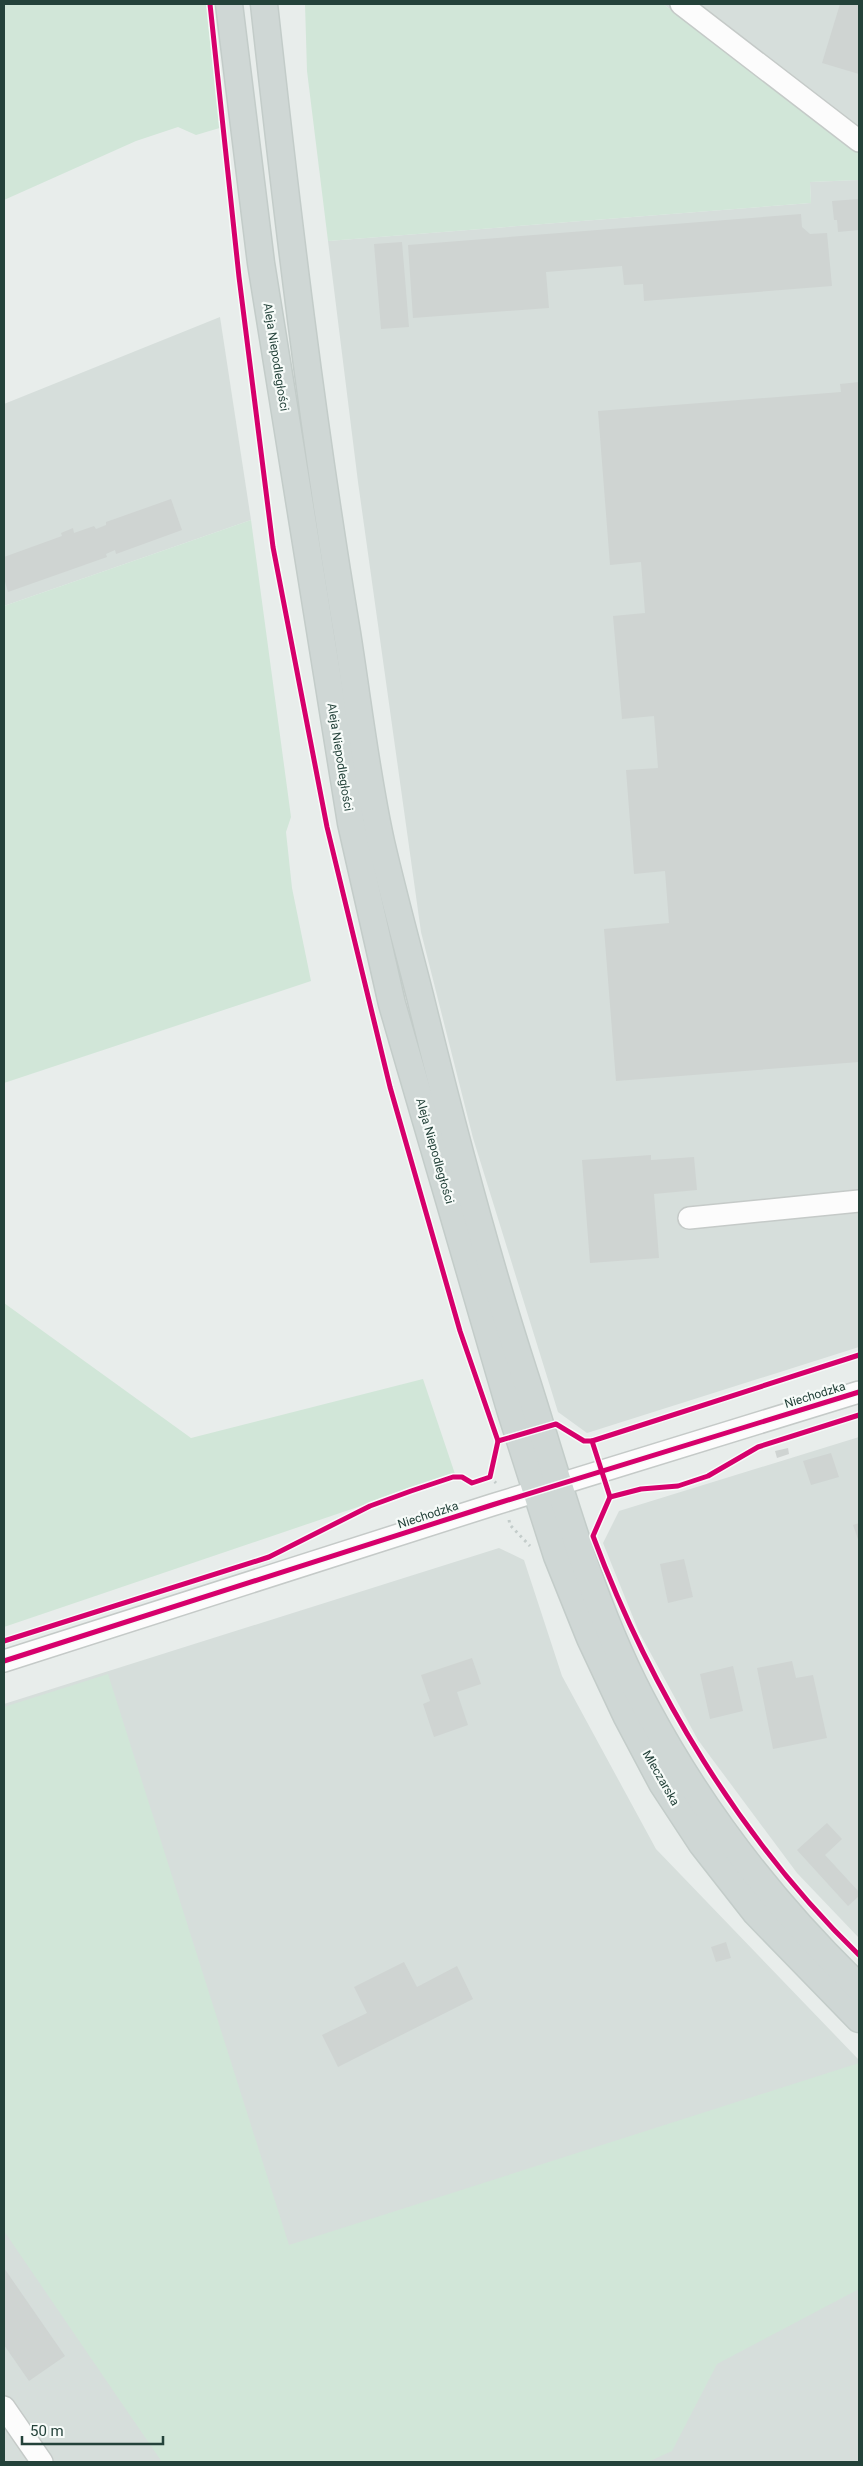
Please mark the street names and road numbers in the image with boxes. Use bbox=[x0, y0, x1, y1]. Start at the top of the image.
street label: Aleja Niepodległości bbox=[261, 302, 291, 412]
street label: Aleja Niepodległości bbox=[325, 702, 355, 812]
street label: Aleja Niepodległości bbox=[413, 1097, 457, 1205]
street label: Niechodzka bbox=[783, 1379, 847, 1411]
street label: Niechodzka bbox=[396, 1499, 460, 1531]
street label: Mleczarska bbox=[640, 1748, 682, 1808]

